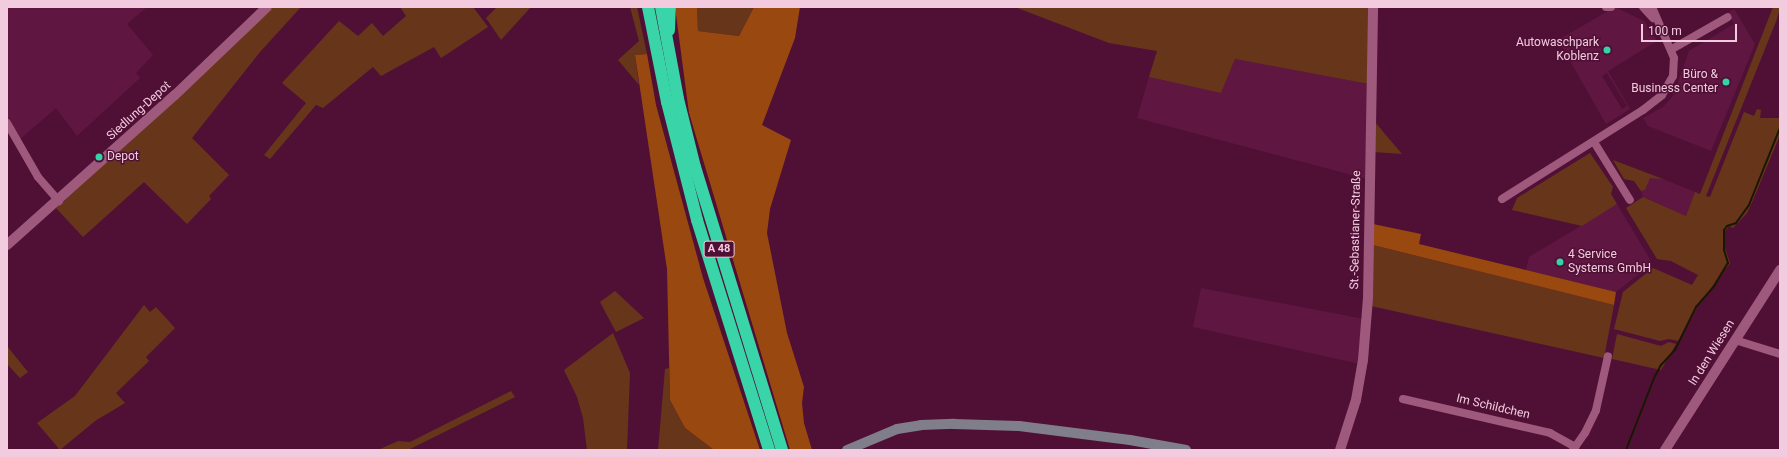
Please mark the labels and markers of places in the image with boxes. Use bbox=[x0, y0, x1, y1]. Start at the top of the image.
place label: Autowaschpark Koblenz bbox=[1516, 36, 1599, 64]
marker: Autowaschpark Koblenz bbox=[1602, 45, 1612, 55]
place label: Büro & Business Center bbox=[1631, 68, 1718, 96]
marker: Büro & Business Center bbox=[1721, 77, 1731, 87]
place label: Depot bbox=[107, 150, 139, 164]
marker: Depot bbox=[94, 152, 104, 162]
place label: 4 Service Systems GmbH bbox=[1568, 248, 1651, 276]
marker: 4 Service Systems GmbH bbox=[1555, 257, 1565, 267]

